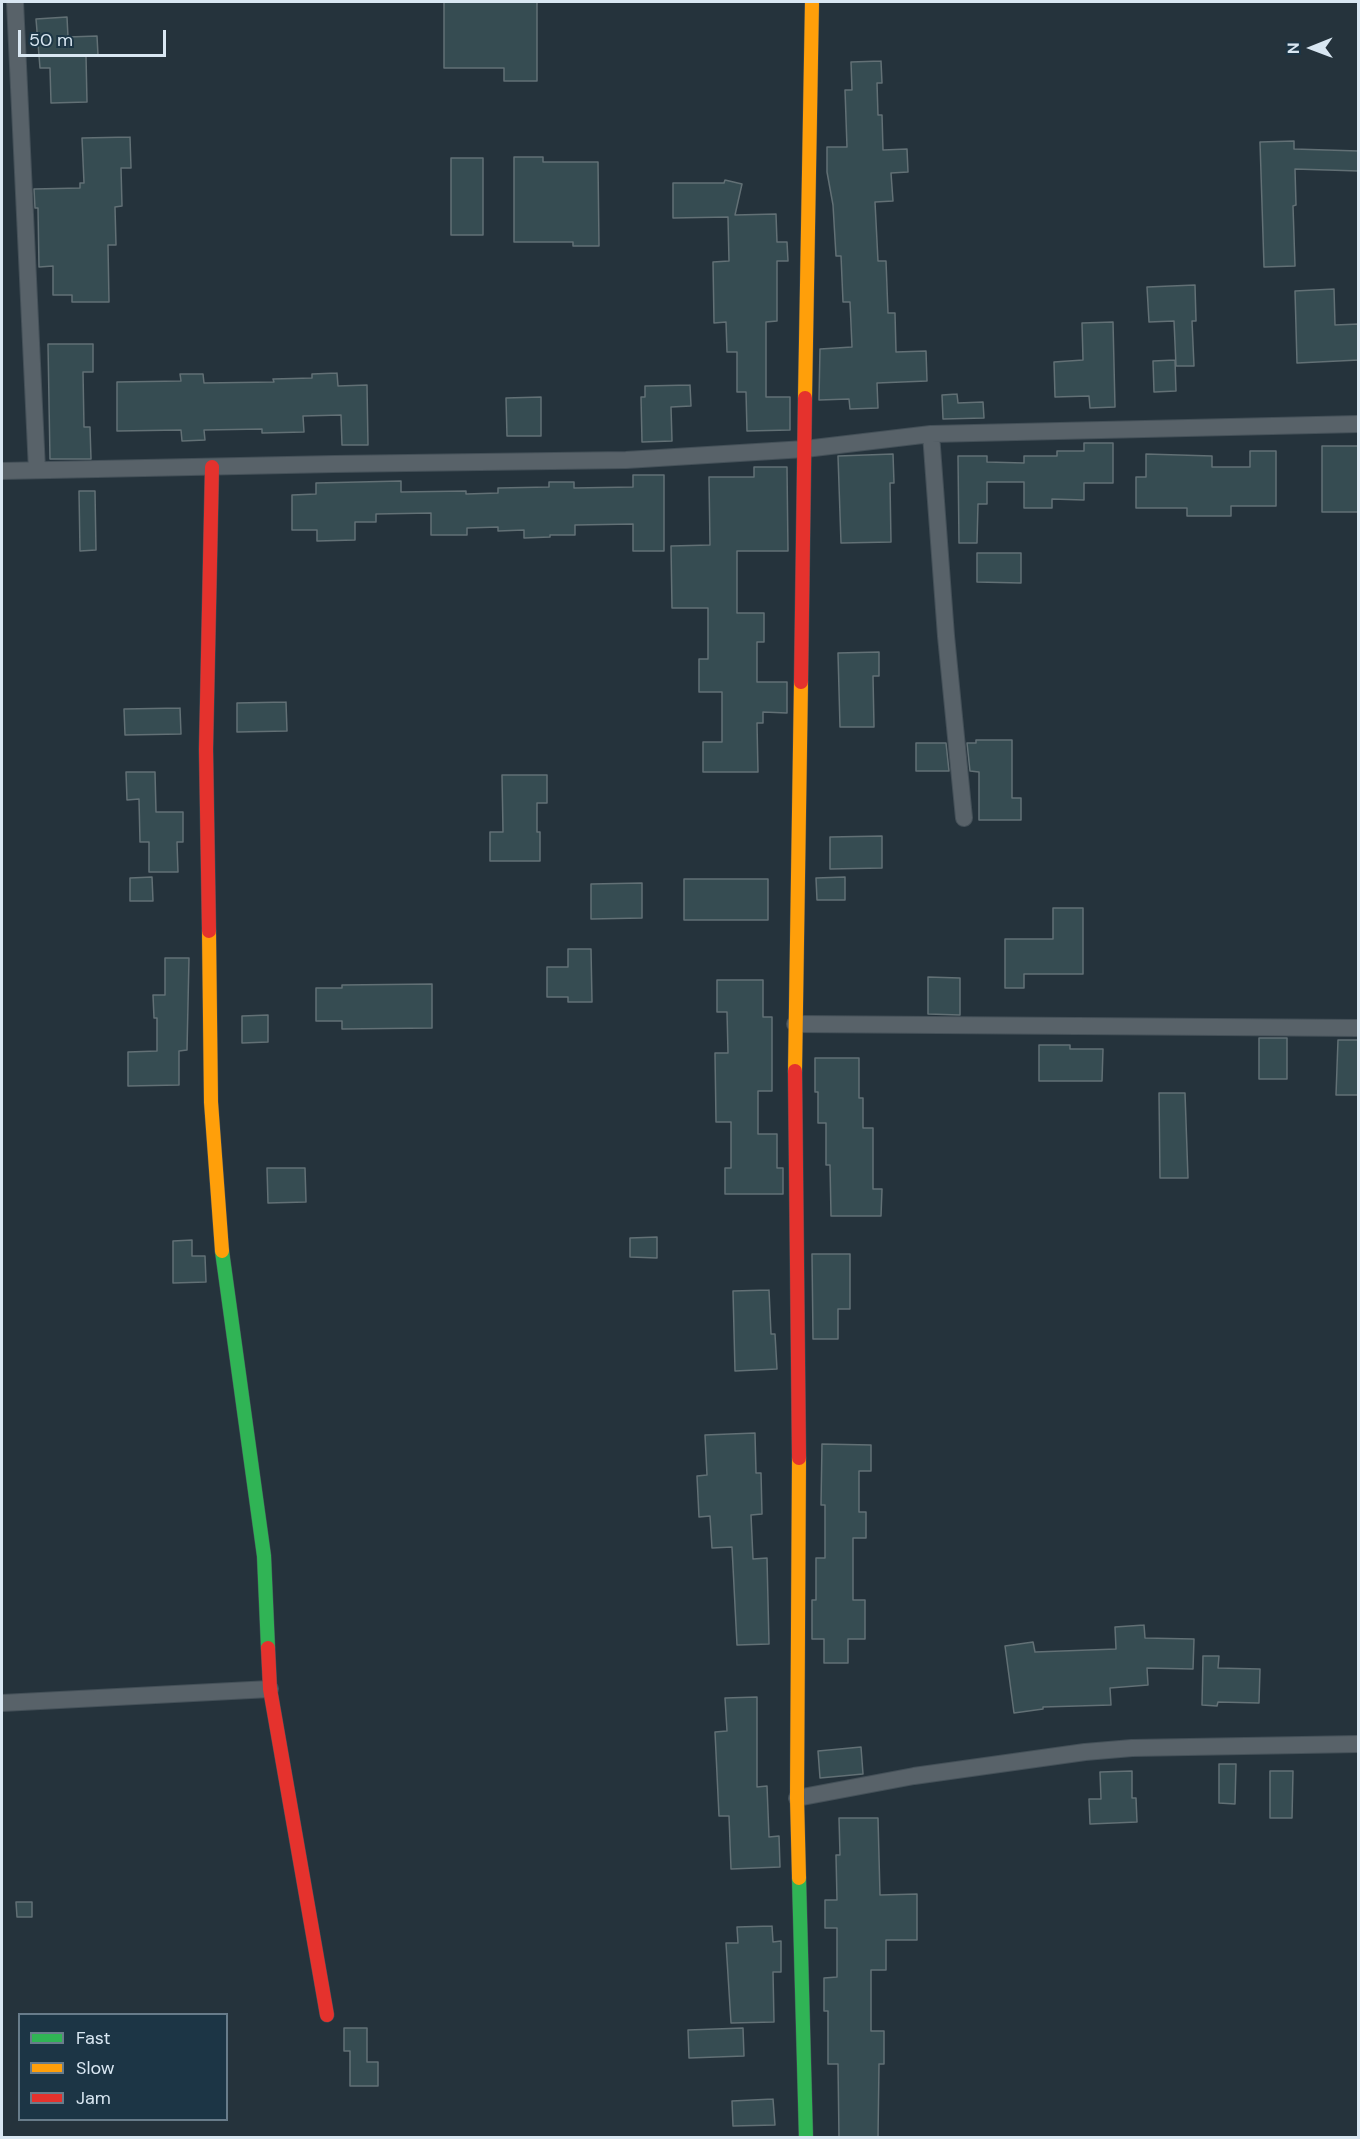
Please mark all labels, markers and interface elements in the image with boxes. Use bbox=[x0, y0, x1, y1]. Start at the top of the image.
scale bar bbox=[21, 18, 170, 56]
north arrow bbox=[1282, 18, 1342, 78]
text: 50 m bbox=[29, 28, 73, 52]
text: N bbox=[1283, 42, 1304, 54]
legend bbox=[18, 2013, 228, 2121]
text: Fast bbox=[76, 2026, 111, 2050]
text: Slow bbox=[76, 2056, 115, 2080]
text: Jam bbox=[76, 2086, 111, 2110]

